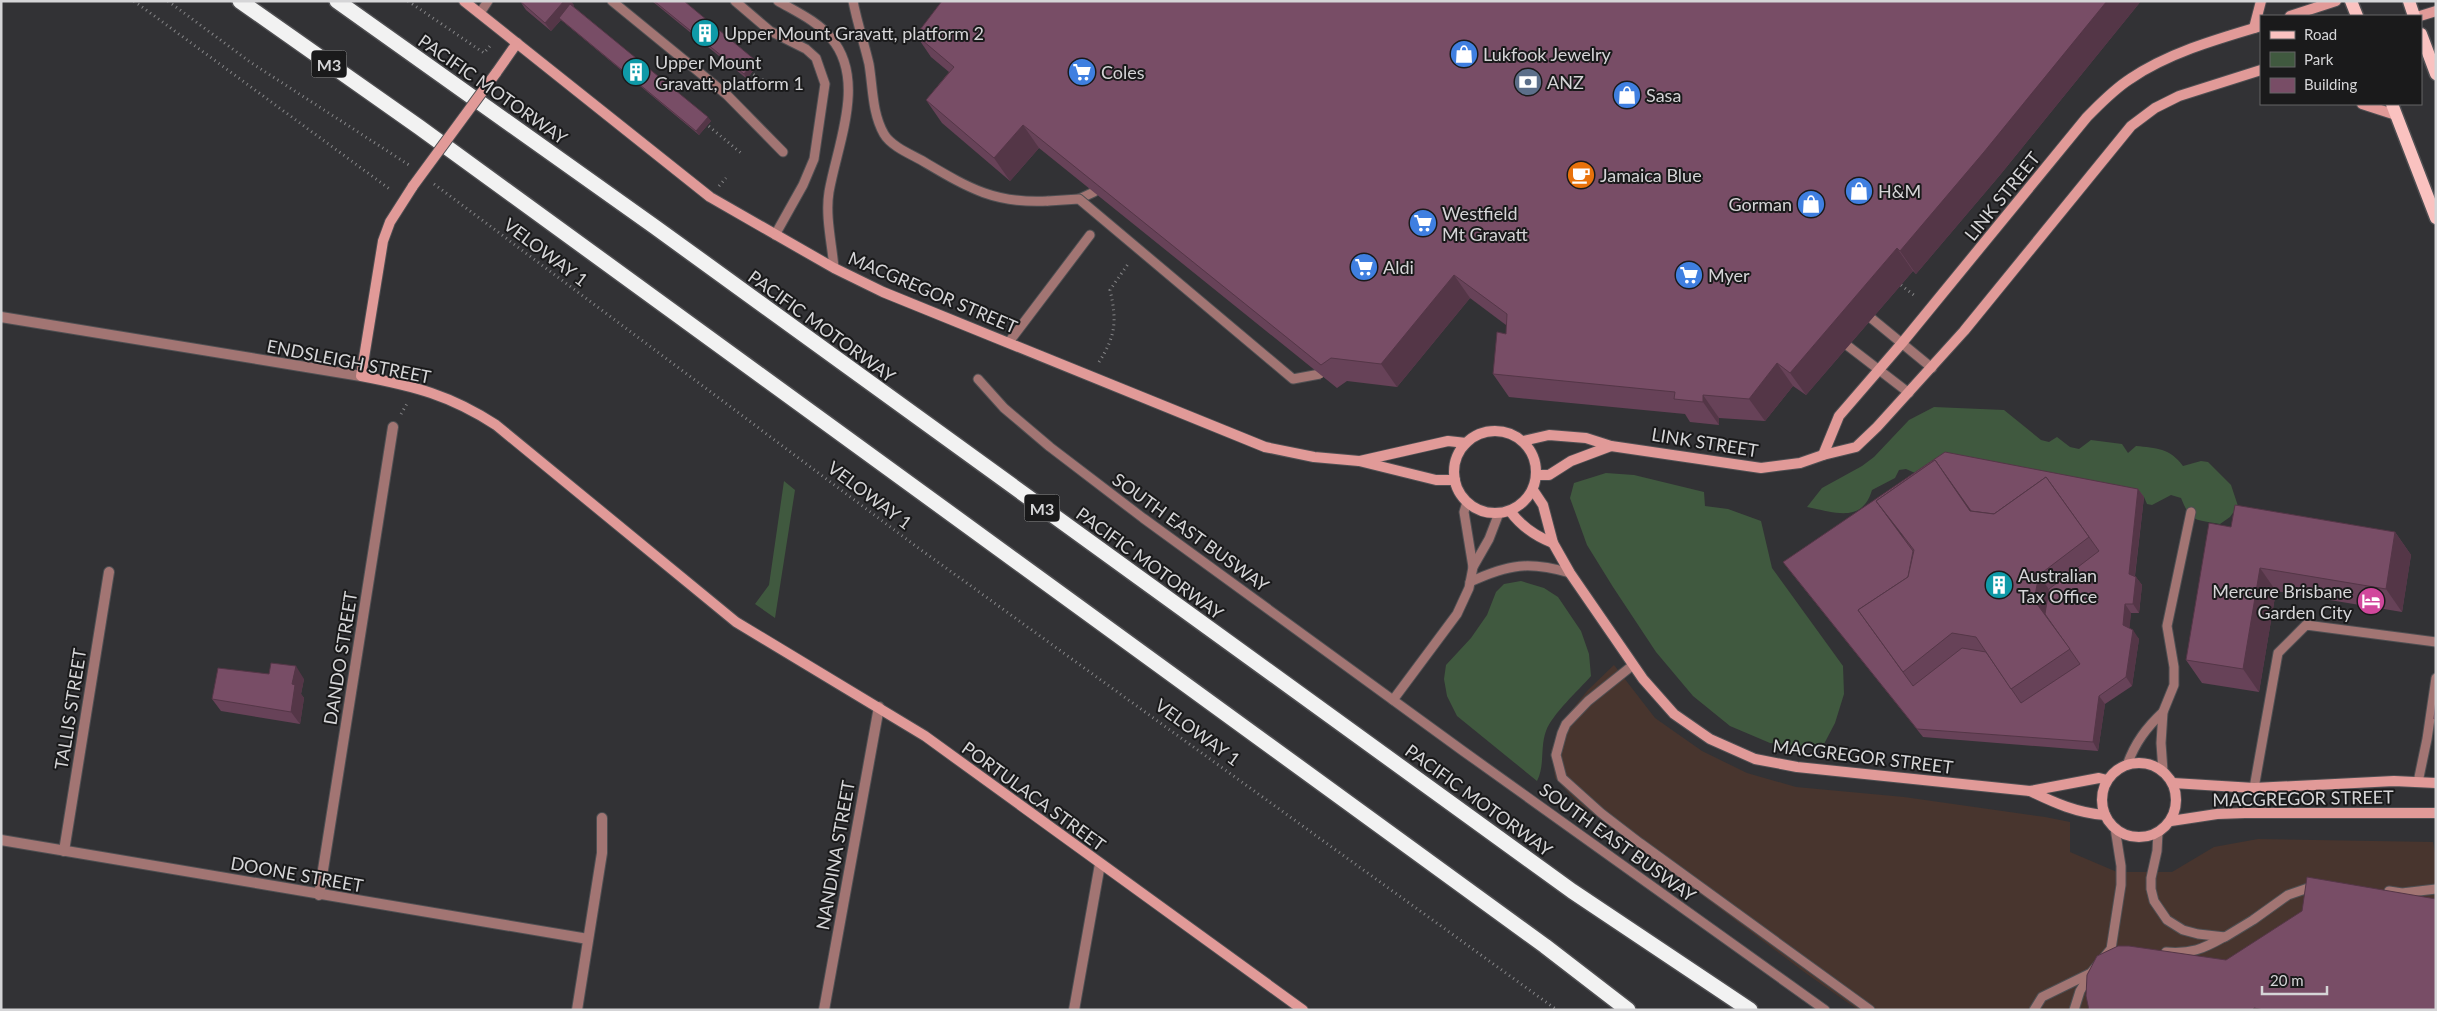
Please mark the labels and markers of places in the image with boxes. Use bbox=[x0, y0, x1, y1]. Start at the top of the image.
building icon: Upper Mount Gravatt, platform 2 bbox=[690, 18, 720, 48]
place label: Upper Mount Gravatt, platform 2 bbox=[724, 22, 984, 44]
shop icon: Lukfook Jewelry bbox=[1449, 39, 1479, 69]
place label: Lukfook Jewelry bbox=[1483, 43, 1612, 65]
place label: Upper Mount Gravatt, platform 1 bbox=[655, 51, 804, 94]
building icon: Upper Mount Gravatt, platform 1 bbox=[621, 57, 651, 87]
supermarket icon: Coles bbox=[1067, 57, 1097, 87]
place label: Coles bbox=[1101, 61, 1145, 83]
bank icon: ANZ bbox=[1513, 67, 1543, 97]
place label: ANZ bbox=[1547, 71, 1584, 93]
shop icon: Sasa bbox=[1612, 80, 1642, 110]
place label: Sasa bbox=[1646, 84, 1681, 106]
cafe icon: Jamaica Blue bbox=[1566, 160, 1596, 190]
place label: Jamaica Blue bbox=[1600, 164, 1702, 186]
shop icon: H&M bbox=[1844, 176, 1874, 206]
place label: H&M bbox=[1878, 180, 1921, 202]
shop icon: Gorman bbox=[1796, 189, 1826, 219]
place label: Gorman bbox=[1728, 193, 1792, 215]
place label: Westfield Mt Gravatt bbox=[1442, 202, 1529, 245]
supermarket icon: Westfield Mt Gravatt bbox=[1408, 208, 1438, 238]
supermarket icon: Aldi bbox=[1349, 252, 1379, 282]
place label: Aldi bbox=[1383, 256, 1414, 278]
supermarket icon: Myer bbox=[1674, 260, 1704, 290]
place label: Myer bbox=[1708, 264, 1750, 286]
place label: Australian Tax Office bbox=[2018, 564, 2097, 607]
building icon: Australian Tax Office bbox=[1984, 570, 2014, 600]
place label: Mercure Brisbane Garden City bbox=[2212, 580, 2353, 623]
hotel icon: Mercure Brisbane Garden City bbox=[2356, 586, 2386, 616]

